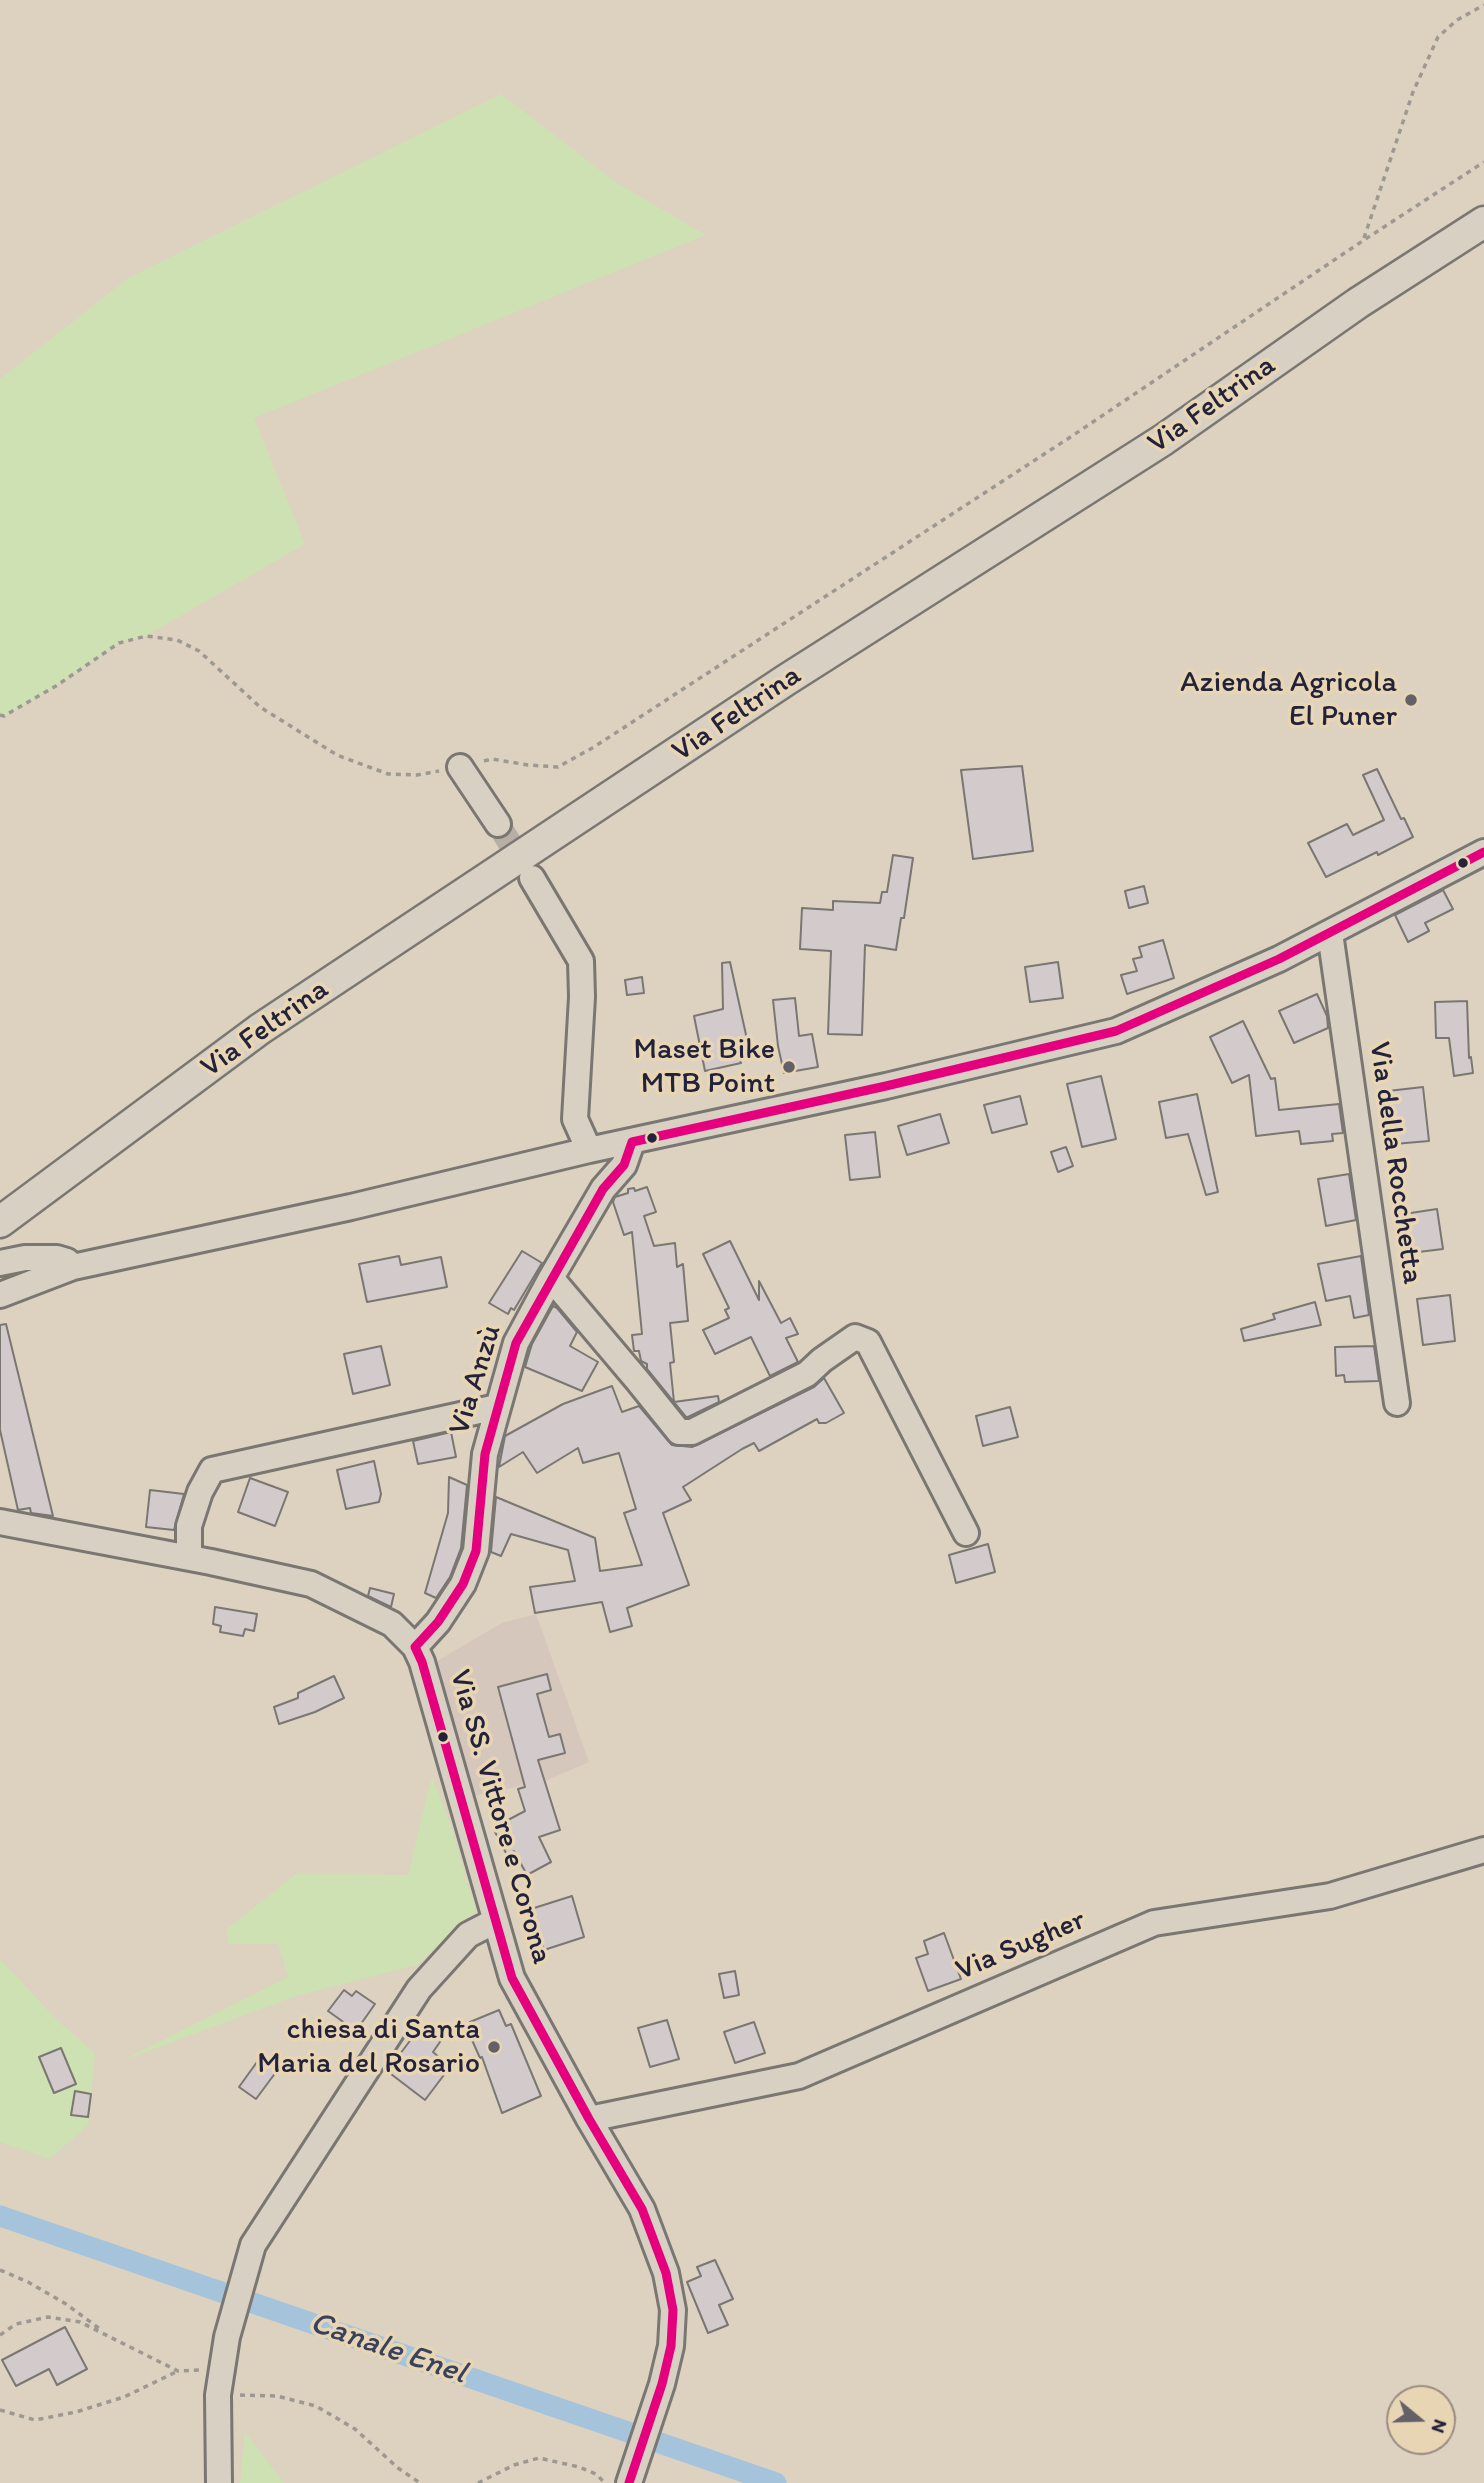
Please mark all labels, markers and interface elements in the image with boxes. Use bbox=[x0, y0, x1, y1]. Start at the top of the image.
street label: Via Feltrina bbox=[1141, 348, 1283, 462]
street label: Via Feltrina bbox=[666, 658, 808, 770]
place label: Azienda Agricola El Puner bbox=[1180, 665, 1397, 736]
marker: Azienda Agricola El Puner bbox=[1403, 692, 1419, 708]
unlabelled marker bbox=[1456, 856, 1470, 870]
street label: Via Feltrina bbox=[194, 972, 336, 1086]
place label: Maset Bike MTB Point bbox=[633, 1032, 775, 1102]
street label: Via della Rocchetta bbox=[1360, 1040, 1430, 1286]
marker: Maset Bike MTB Point bbox=[781, 1059, 797, 1075]
unlabelled marker bbox=[645, 1131, 659, 1145]
street label: Via Anzù bbox=[442, 1321, 510, 1439]
street label: Via SS. Vittore e Corona bbox=[441, 1666, 559, 1968]
unlabelled marker bbox=[436, 1730, 450, 1744]
street label: Via Sugher bbox=[951, 1903, 1091, 1989]
place label: chiesa di Santa Maria del Rosario bbox=[257, 2012, 480, 2082]
marker: chiesa di Santa Maria del Rosario bbox=[486, 2039, 502, 2055]
water label: Canale Enel bbox=[305, 2304, 471, 2394]
north arrow bbox=[1386, 2385, 1456, 2455]
text: N bbox=[1426, 2417, 1452, 2436]

